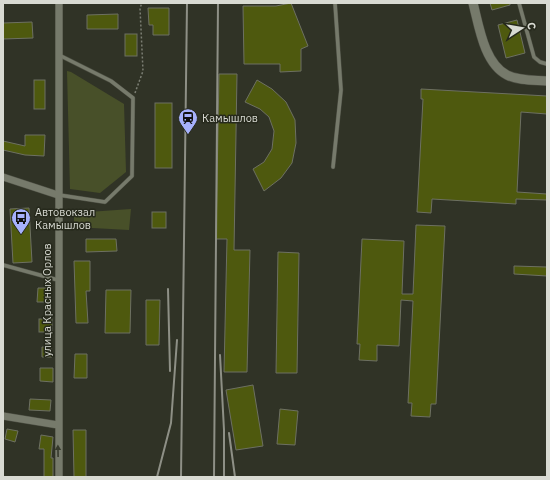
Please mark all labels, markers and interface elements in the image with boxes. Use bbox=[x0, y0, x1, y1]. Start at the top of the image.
north arrow bbox=[502, 8, 542, 48]
text: С bbox=[524, 21, 539, 31]
station icon: Камышлов bbox=[177, 107, 199, 135]
place label: Камышлов bbox=[202, 111, 258, 125]
place label: Автовокзал Камышлов bbox=[35, 205, 95, 232]
bus stop icon: Автовокзал Камышлов bbox=[10, 207, 32, 235]
street label: улица Красных Орлов bbox=[40, 243, 54, 357]
one-way arrow bbox=[55, 445, 62, 457]

